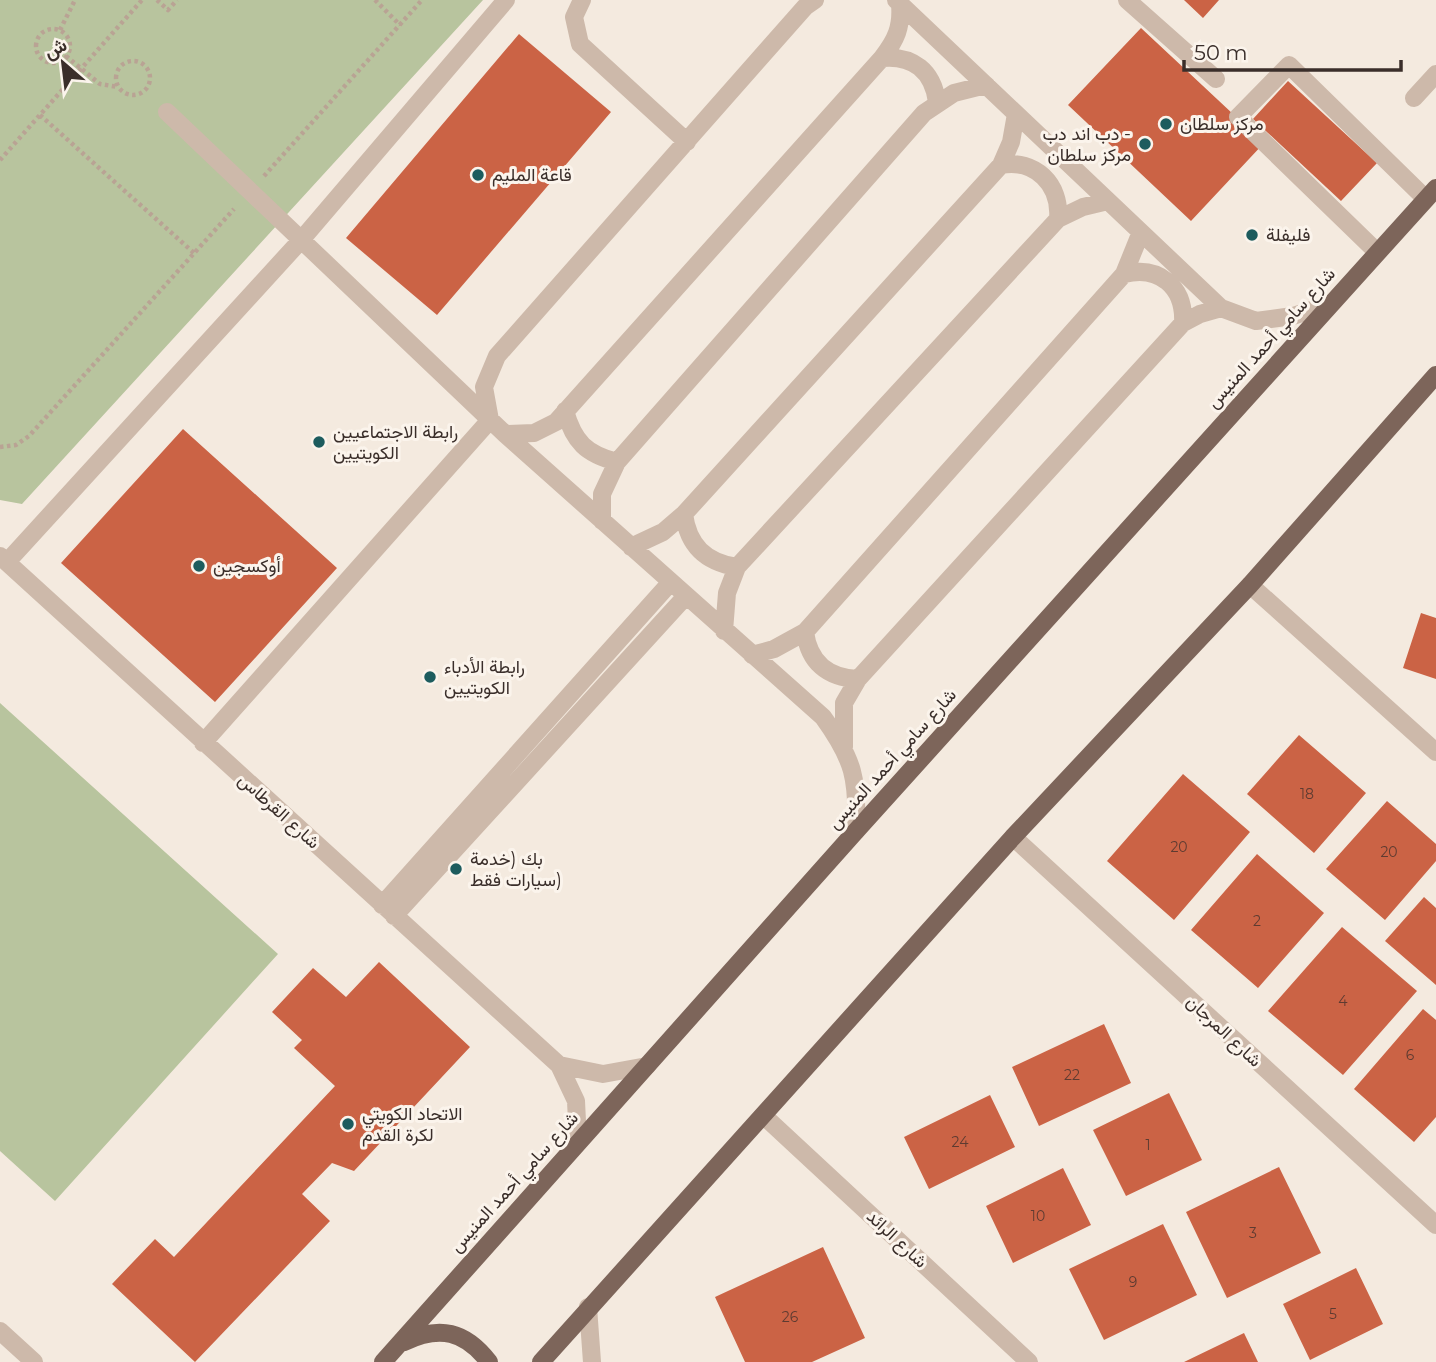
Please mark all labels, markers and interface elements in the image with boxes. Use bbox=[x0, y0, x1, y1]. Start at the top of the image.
north arrow bbox=[28, 28, 98, 98]
scale bar bbox=[1184, 28, 1401, 72]
text: ش bbox=[40, 33, 71, 64]
text: 50 m bbox=[1194, 40, 1248, 65]
place label: مركز سلطان bbox=[1180, 113, 1264, 135]
marker: مركز سلطان bbox=[1158, 116, 1174, 132]
place label: دب اند دب - مركز سلطان bbox=[1042, 123, 1131, 166]
marker: دب اند دب - مركز سلطان bbox=[1137, 136, 1153, 152]
place label: قاعة المليم bbox=[492, 164, 572, 187]
marker: قاعة المليم bbox=[470, 167, 486, 183]
place label: فليفلة bbox=[1266, 224, 1311, 246]
marker: فليفلة bbox=[1244, 227, 1260, 243]
street label: شارع سامي أحمد المنيس bbox=[1202, 263, 1343, 415]
place label: رابطة الاجتماعيين الكويتيين bbox=[333, 421, 458, 464]
marker: رابطة الاجتماعيين الكويتيين bbox=[311, 434, 327, 450]
place label: أوكسجين bbox=[213, 555, 281, 577]
marker: أوكسجين bbox=[191, 558, 207, 574]
place label: رابطة الأدباء الكويتيين bbox=[444, 656, 525, 699]
marker: رابطة الأدباء الكويتيين bbox=[422, 669, 438, 685]
street label: شارع سامي أحمد المنيس bbox=[823, 684, 964, 836]
street label: شارع القرطاس bbox=[233, 769, 324, 854]
house number: 18 bbox=[1300, 785, 1314, 803]
house number: 20 bbox=[1170, 838, 1188, 856]
house number: 20 bbox=[1380, 843, 1398, 861]
place label: بك (خدمة سيارات فقط) bbox=[470, 848, 562, 891]
marker: بك (خدمة سيارات فقط) bbox=[448, 861, 464, 877]
house number: 2 bbox=[1253, 912, 1261, 930]
street label: شارع المرجان bbox=[1181, 991, 1266, 1072]
house number: 4 bbox=[1338, 992, 1348, 1010]
house number: 6 bbox=[1406, 1046, 1415, 1064]
house number: 22 bbox=[1064, 1066, 1080, 1084]
place label: الاتحاد الكويتي لكرة القدم bbox=[362, 1103, 463, 1147]
street label: شارع سامي أحمد المنيس bbox=[445, 1107, 586, 1259]
marker: الاتحاد الكويتي لكرة القدم bbox=[340, 1116, 356, 1132]
house number: 24 bbox=[952, 1133, 969, 1151]
house number: 1 bbox=[1145, 1136, 1151, 1154]
street label: شارع الرائد bbox=[861, 1205, 932, 1273]
house number: 10 bbox=[1031, 1207, 1045, 1225]
house number: 3 bbox=[1249, 1224, 1257, 1242]
house number: 9 bbox=[1129, 1273, 1137, 1291]
house number: 5 bbox=[1329, 1305, 1337, 1323]
house number: 26 bbox=[782, 1308, 799, 1326]

